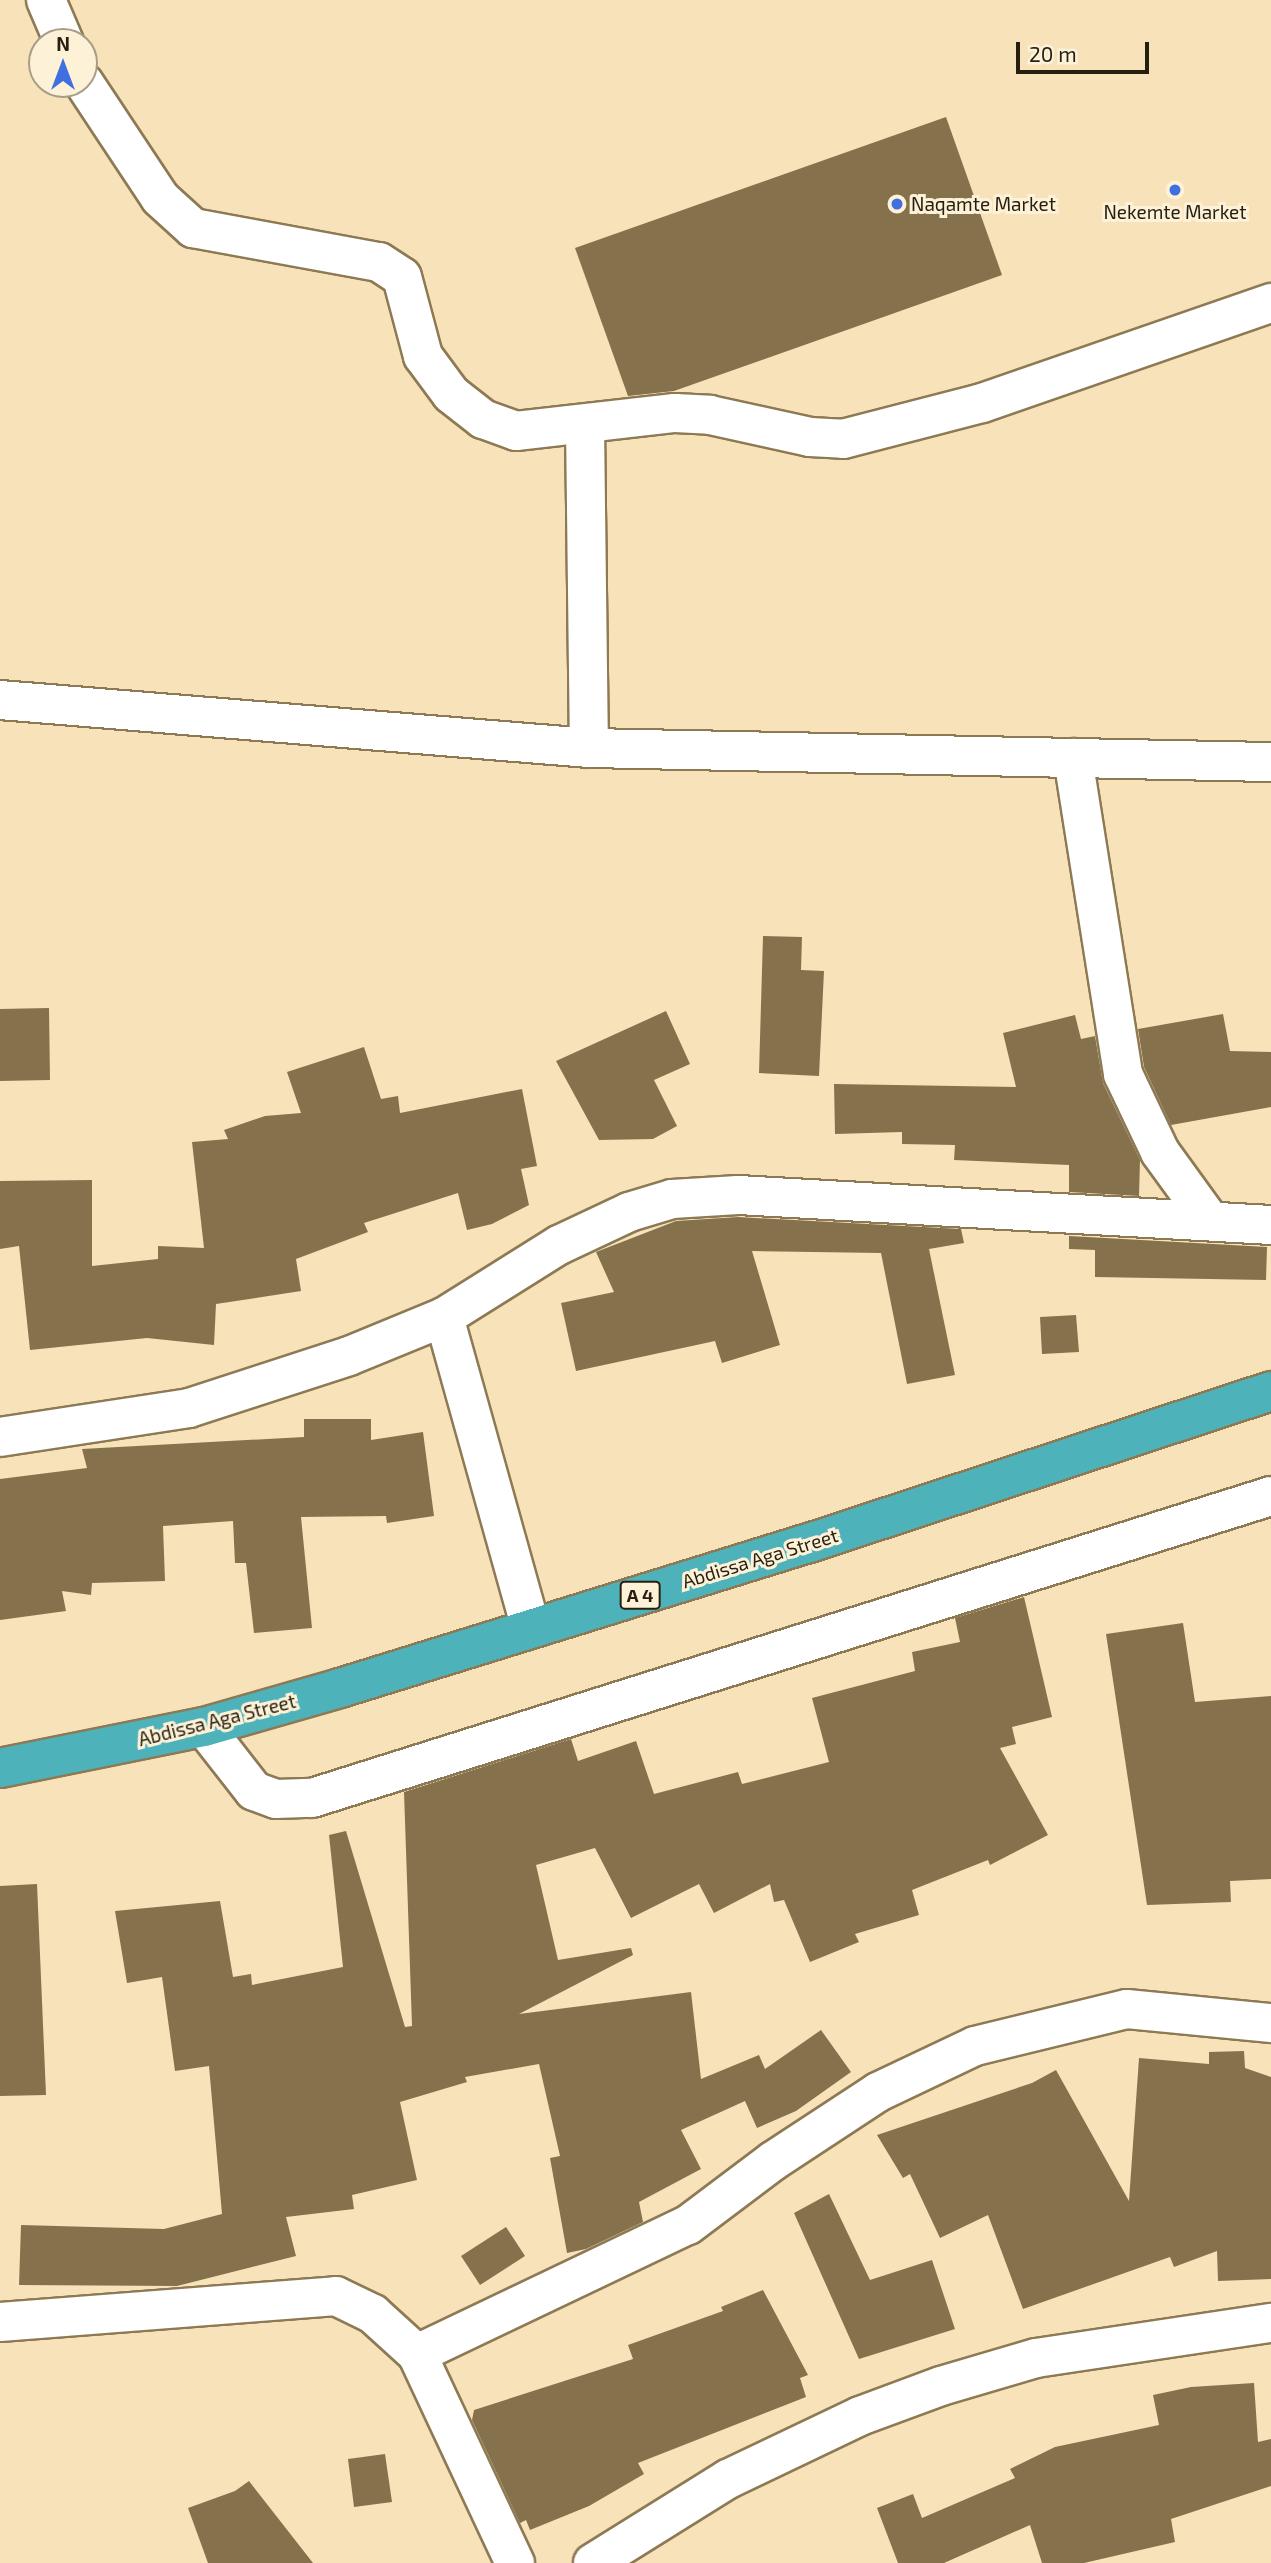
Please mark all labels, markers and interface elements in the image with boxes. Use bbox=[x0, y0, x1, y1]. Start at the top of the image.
north arrow bbox=[28, 28, 98, 98]
scale bar bbox=[1019, 28, 1152, 72]
text: N bbox=[56, 32, 70, 55]
text: 20 m bbox=[1029, 41, 1077, 66]
marker: Nekemte Market bbox=[1167, 182, 1183, 198]
place label: Naqamte Market bbox=[911, 193, 1056, 215]
marker: Naqamte Market bbox=[889, 196, 905, 212]
place label: Nekemte Market bbox=[1103, 201, 1247, 223]
street label: Abdissa Aga Street bbox=[679, 1523, 841, 1593]
road number: A 4 bbox=[619, 1580, 661, 1610]
street label: Abdissa Aga Street bbox=[136, 1689, 298, 1751]

